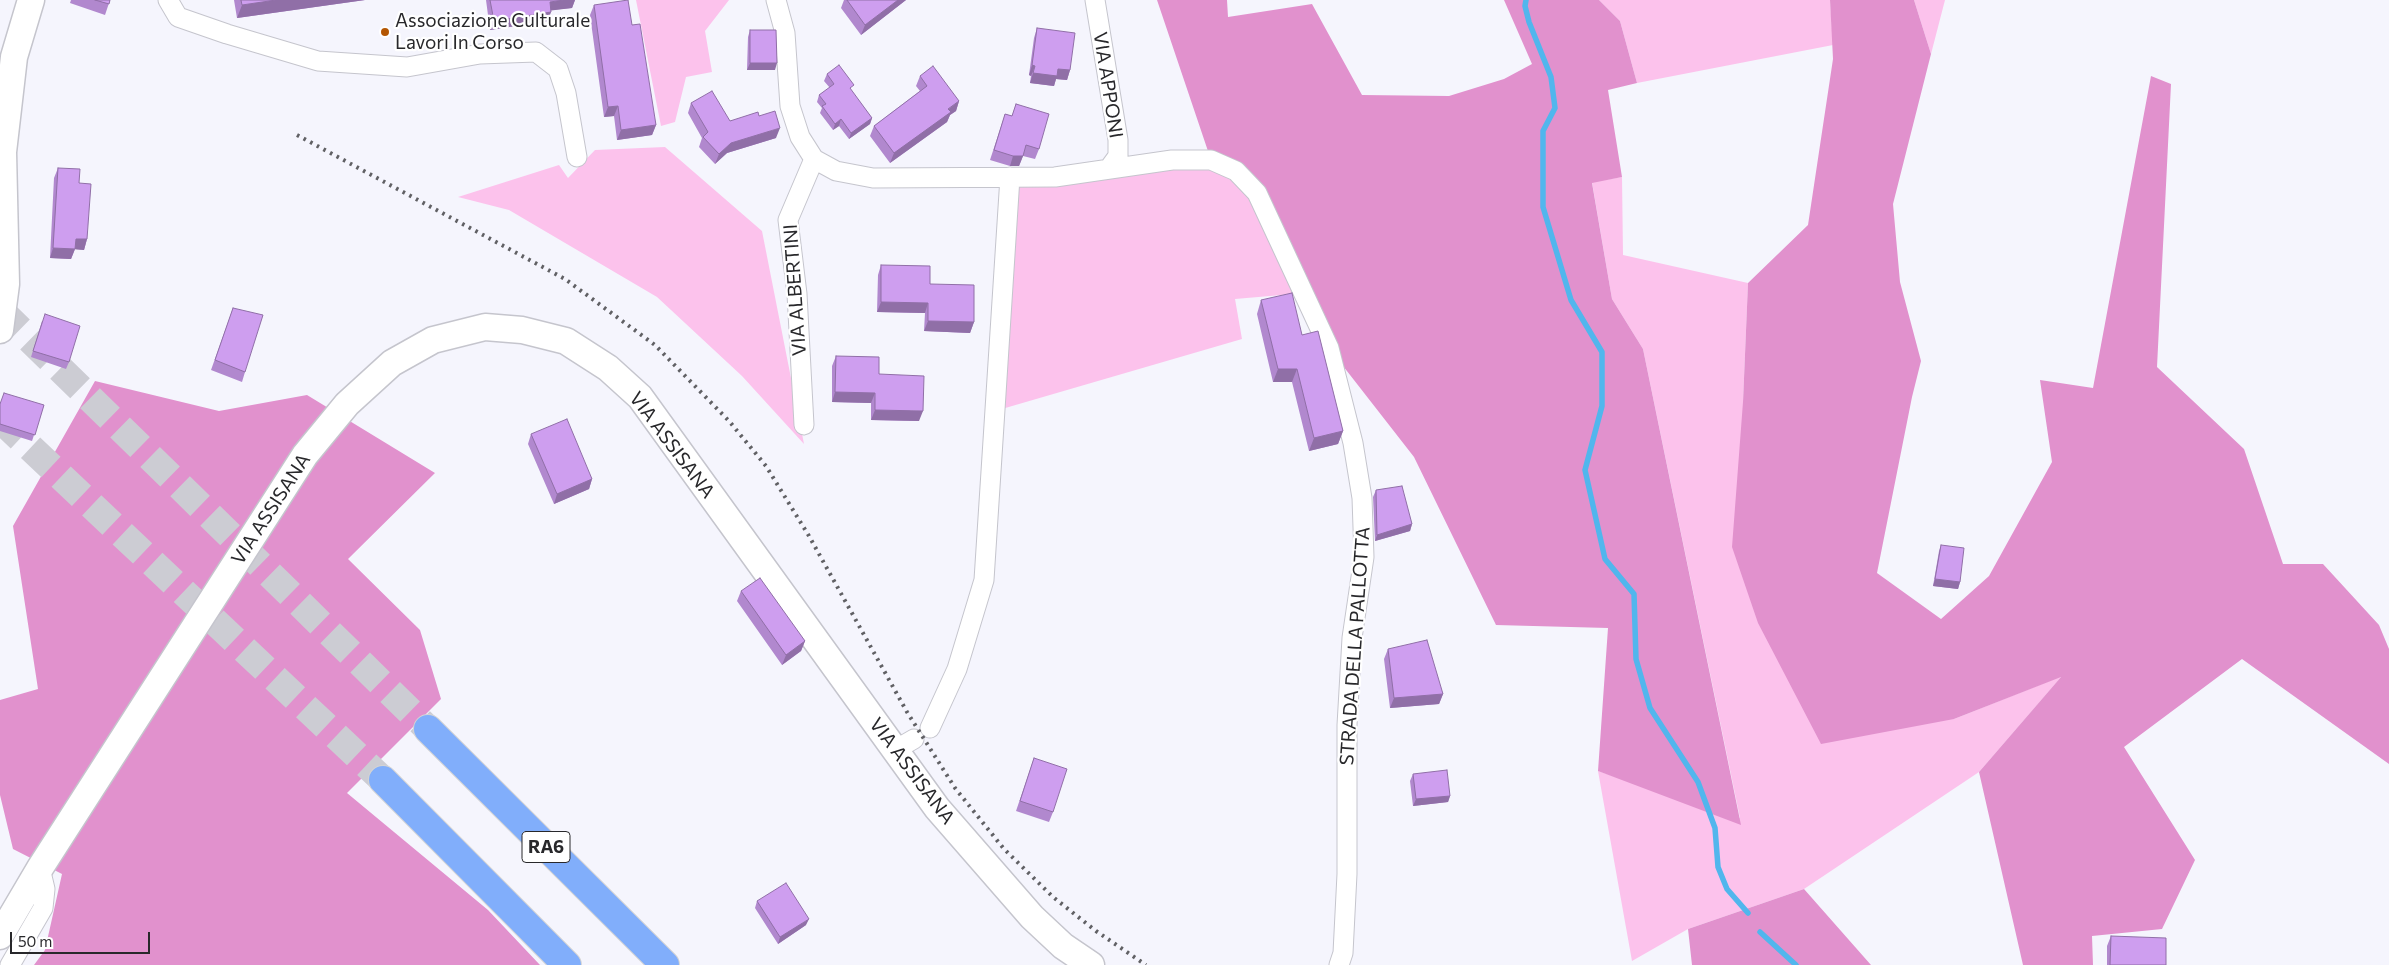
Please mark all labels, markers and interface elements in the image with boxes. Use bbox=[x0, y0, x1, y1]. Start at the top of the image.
place label: Associazione Culturale Lavori In Corso bbox=[395, 10, 590, 54]
marker: Associazione Culturale Lavori In Corso bbox=[379, 26, 391, 38]
street label: VIA APPONI bbox=[1088, 30, 1128, 140]
street label: VIA ALBERTINI bbox=[779, 223, 811, 357]
street label: VIA ASSISANA bbox=[625, 387, 719, 503]
street label: VIA ASSISANA bbox=[227, 449, 315, 569]
street label: STRADA DELLA PALLOTTA bbox=[1335, 526, 1375, 766]
street label: VIA ASSISANA bbox=[865, 713, 959, 829]
road number: RA6 bbox=[522, 832, 570, 862]
scale bar bbox=[12, 922, 152, 954]
text: 50 m bbox=[18, 932, 52, 950]

